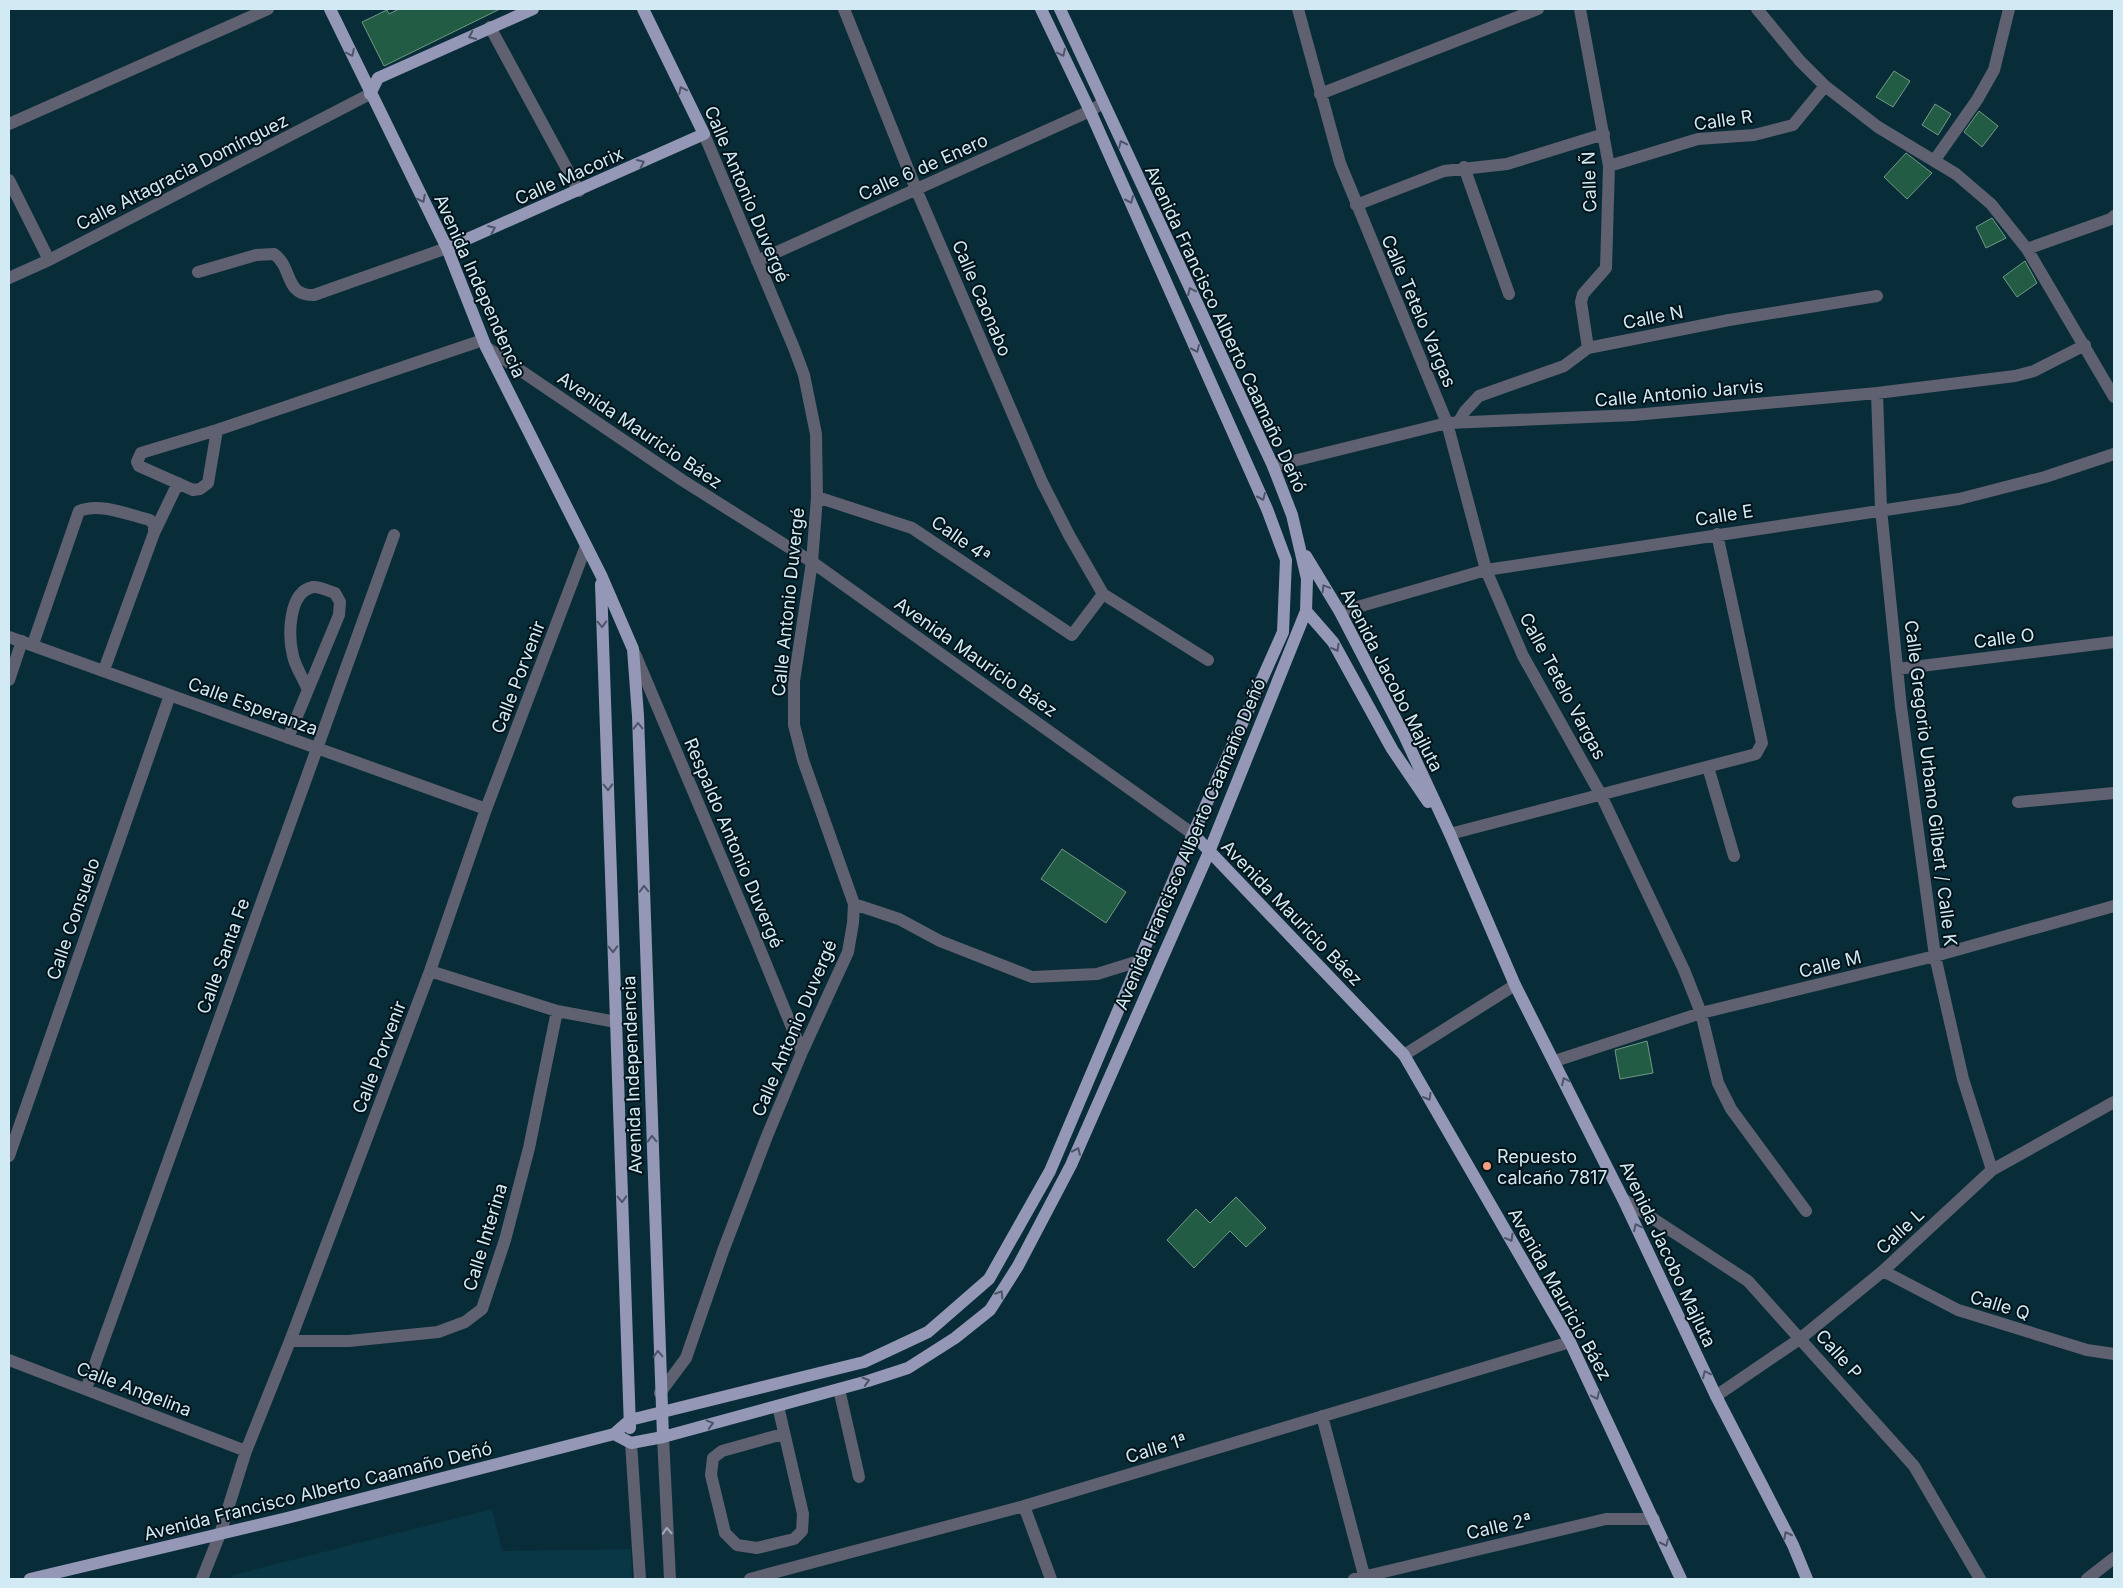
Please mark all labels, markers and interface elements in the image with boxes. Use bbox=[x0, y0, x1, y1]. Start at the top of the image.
one-way arrow bbox=[468, 29, 477, 40]
one-way arrow bbox=[344, 48, 355, 57]
one-way arrow bbox=[1056, 48, 1066, 57]
one-way arrow bbox=[678, 86, 689, 95]
street label: Calle Antonio Duvergé bbox=[700, 103, 794, 285]
street label: Calle R bbox=[1692, 105, 1754, 135]
street label: Calle Altagracia Domínguez bbox=[73, 109, 291, 235]
street label: Calle 6 de Enero bbox=[855, 129, 991, 205]
one-way arrow bbox=[1118, 140, 1128, 149]
street label: Calle Macorix bbox=[512, 143, 627, 209]
street label: Calle Ñ bbox=[1576, 151, 1601, 213]
one-way arrow bbox=[635, 160, 644, 170]
street label: Avenida Francisco Alberto Caamaño Deñó bbox=[1141, 162, 1311, 496]
street label: Avenida Independencia bbox=[430, 191, 530, 381]
one-way arrow bbox=[416, 193, 426, 202]
one-way arrow bbox=[1123, 195, 1134, 204]
one-way arrow bbox=[487, 225, 496, 236]
street label: Calle Tetelo Vargas bbox=[1377, 232, 1461, 390]
street label: Calle Caonabo bbox=[948, 237, 1016, 359]
one-way arrow bbox=[1187, 288, 1197, 297]
street label: Calle N bbox=[1621, 301, 1685, 333]
one-way arrow bbox=[1190, 344, 1200, 353]
street label: Avenida Mauricio Báez bbox=[554, 367, 726, 493]
street label: Calle Antonio Jarvis bbox=[1594, 375, 1764, 411]
one-way arrow bbox=[1256, 492, 1267, 501]
street label: Calle E bbox=[1694, 500, 1754, 530]
street label: Calle Antonio Duvergé bbox=[768, 507, 808, 697]
street label: Calle 4ª bbox=[927, 511, 995, 567]
one-way arrow bbox=[1321, 584, 1331, 593]
street label: Avenida Jacobo Majluta bbox=[1337, 585, 1447, 775]
street label: Avenida Mauricio Báez bbox=[891, 593, 1061, 721]
street label: Calle Tetelo Vargas bbox=[1515, 609, 1611, 763]
street label: Calle Porvenir bbox=[487, 618, 549, 736]
street label: Calle Gregorio Urbano Gilbert / Calle K bbox=[1901, 619, 1961, 947]
one-way arrow bbox=[597, 620, 608, 628]
street label: Calle O bbox=[1972, 624, 2036, 652]
one-way arrow bbox=[1330, 643, 1340, 652]
street label: Calle Esperanza bbox=[185, 673, 321, 739]
street label: Avenida Francisco Alberto Caamaño Deñó bbox=[1110, 675, 1270, 1013]
one-way arrow bbox=[633, 722, 644, 730]
street label: Respaldo Antonio Duvergé bbox=[680, 735, 788, 951]
one-way arrow bbox=[602, 783, 613, 791]
street label: Avenida Mauricio Báez bbox=[1217, 836, 1367, 990]
street label: Calle Consuelo bbox=[42, 855, 104, 983]
one-way arrow bbox=[638, 885, 649, 893]
street label: Calle Santa Fe bbox=[192, 895, 254, 1017]
street label: Calle Antonio Duvergé bbox=[747, 937, 841, 1119]
one-way arrow bbox=[608, 946, 618, 953]
street label: Calle M bbox=[1797, 946, 1863, 982]
street label: Avenida Independencia bbox=[618, 975, 646, 1175]
street label: Calle Porvenir bbox=[348, 998, 410, 1116]
one-way arrow bbox=[1561, 1077, 1571, 1086]
one-way arrow bbox=[1422, 1092, 1432, 1101]
one-way arrow bbox=[646, 1134, 657, 1142]
place label: Repuesto calcaño 7817 bbox=[1497, 1146, 1608, 1188]
one-way arrow bbox=[1071, 1147, 1082, 1156]
street label: Avenida Jacobo Majluta bbox=[1616, 1158, 1720, 1350]
marker: Repuesto calcaño 7817 bbox=[1481, 1160, 1493, 1172]
street label: Calle Interina bbox=[459, 1181, 511, 1293]
one-way arrow bbox=[616, 1195, 627, 1203]
street label: Avenida Mauricio Báez bbox=[1504, 1204, 1616, 1384]
street label: Calle L bbox=[1872, 1204, 1928, 1258]
one-way arrow bbox=[1632, 1223, 1643, 1232]
one-way arrow bbox=[1503, 1232, 1513, 1241]
street label: Calle Q bbox=[1968, 1286, 2032, 1324]
one-way arrow bbox=[993, 1290, 1003, 1299]
street label: Calle P bbox=[1811, 1325, 1867, 1383]
one-way arrow bbox=[653, 1349, 664, 1357]
street label: Calle Angelina bbox=[73, 1357, 195, 1421]
one-way arrow bbox=[1701, 1370, 1712, 1379]
one-way arrow bbox=[862, 1377, 870, 1387]
one-way arrow bbox=[1590, 1391, 1600, 1400]
one-way arrow bbox=[705, 1420, 713, 1430]
street label: Calle 1ª bbox=[1123, 1429, 1189, 1467]
street label: Avenida Francisco Alberto Caamaño Deñó bbox=[142, 1437, 494, 1545]
street label: Calle 2ª bbox=[1464, 1508, 1534, 1544]
one-way arrow bbox=[662, 1526, 673, 1534]
one-way arrow bbox=[1783, 1531, 1793, 1540]
one-way arrow bbox=[1658, 1538, 1669, 1547]

